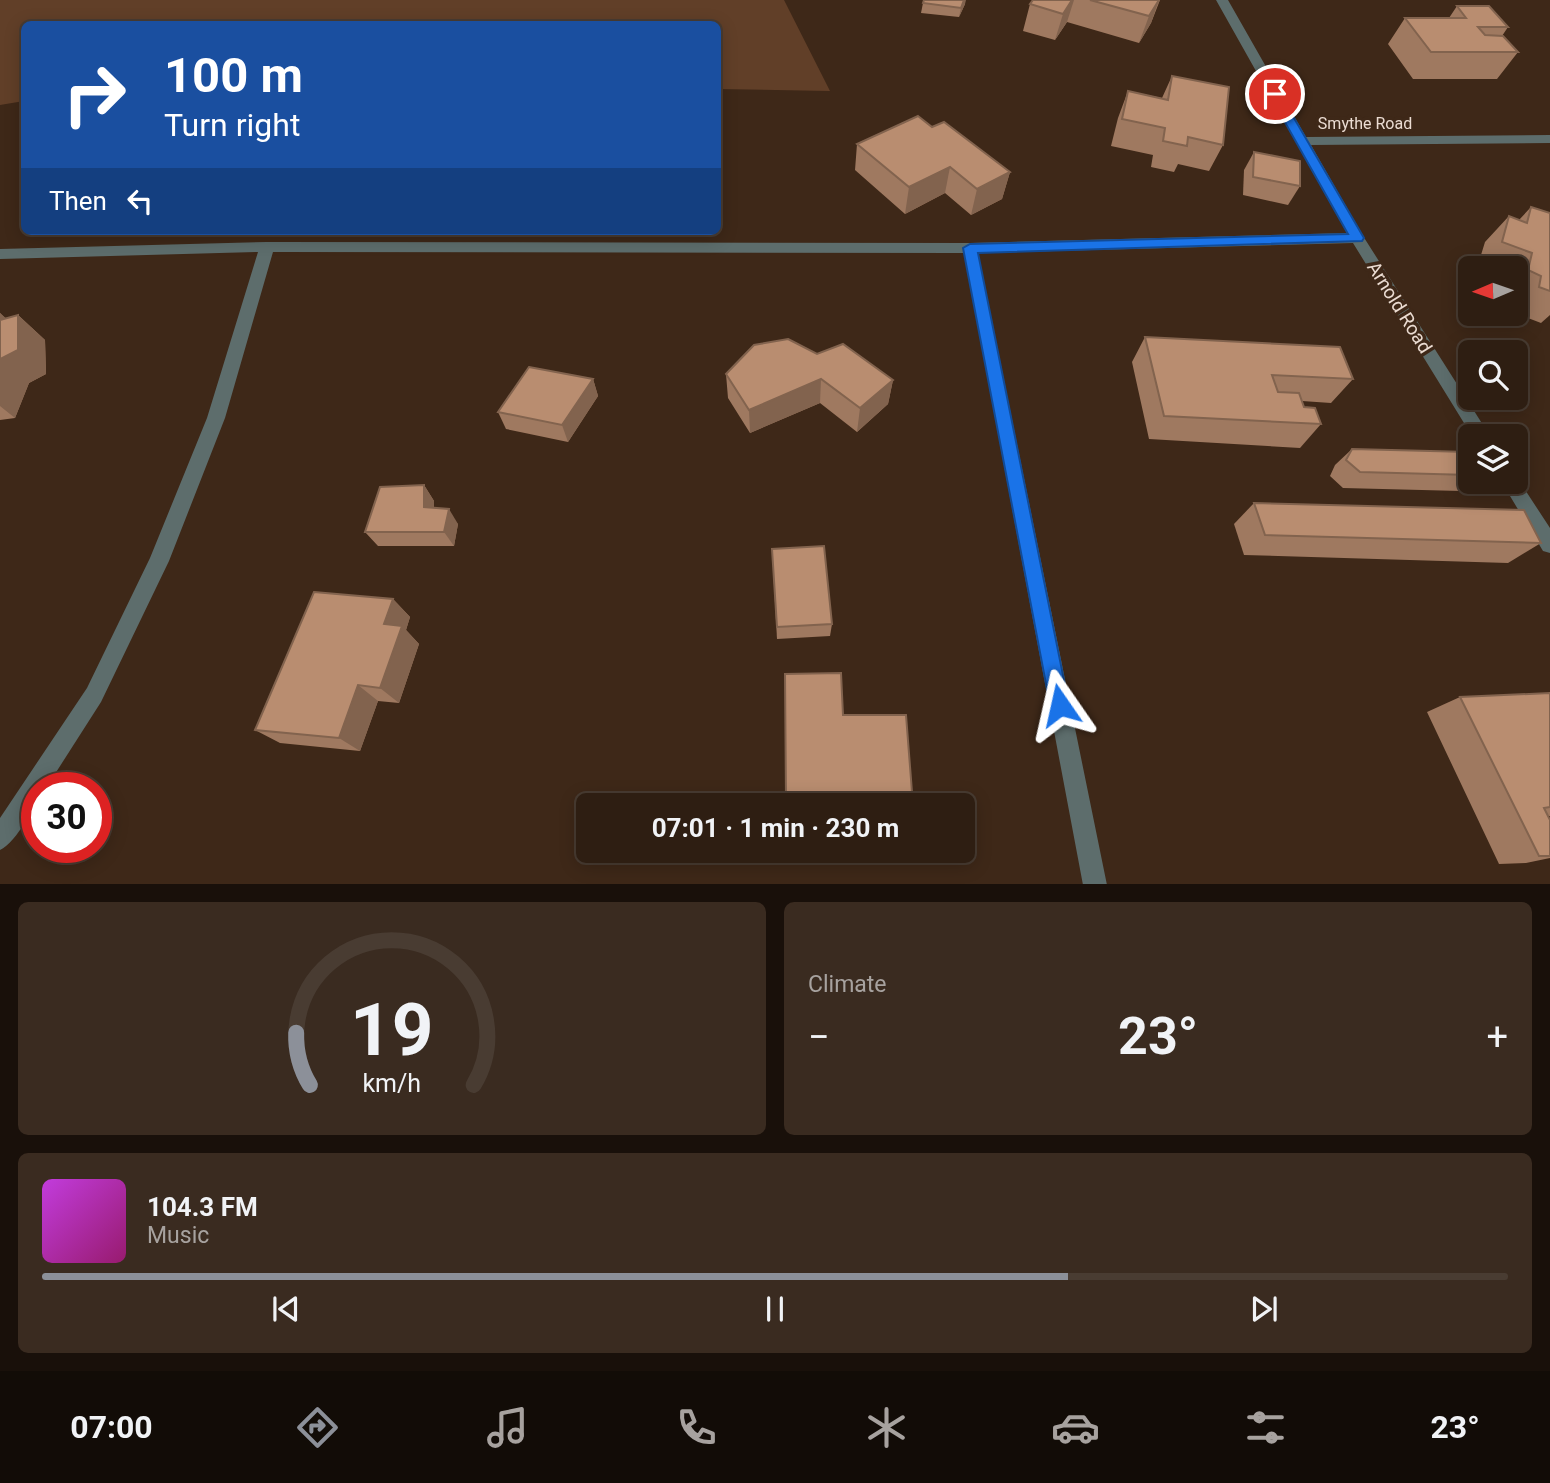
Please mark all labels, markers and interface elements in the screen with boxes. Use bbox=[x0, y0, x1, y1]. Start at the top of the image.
text: 100 m bbox=[164, 47, 303, 104]
icon: right bbox=[49, 49, 140, 140]
pin bbox=[1245, 64, 1305, 124]
icon: arrive bbox=[1256, 75, 1294, 113]
text: Turn right bbox=[164, 106, 300, 144]
street label: Smythe Road bbox=[1318, 114, 1412, 133]
icon: left bbox=[121, 182, 159, 220]
text: Then bbox=[49, 186, 107, 216]
north arrow bbox=[1458, 256, 1528, 326]
map controls bbox=[1458, 256, 1528, 494]
street label: Arnold Road bbox=[1362, 257, 1437, 357]
button: search bbox=[1458, 340, 1528, 410]
button: layers bbox=[1458, 424, 1528, 494]
position arrow bbox=[1023, 668, 1097, 742]
speed limit sign: 30 bbox=[21, 772, 112, 863]
text: 07:01 · 1 min · 230 m bbox=[652, 813, 899, 843]
text: Climate bbox=[808, 971, 887, 998]
text: 19 bbox=[350, 987, 434, 1073]
text: 23° bbox=[1118, 1006, 1198, 1067]
text: − bbox=[808, 1015, 830, 1059]
text: + bbox=[1486, 1015, 1508, 1059]
text: km/h bbox=[363, 1068, 421, 1097]
text: 104.3 FM bbox=[147, 1192, 258, 1222]
text: Music bbox=[147, 1222, 209, 1249]
icon: previous bbox=[267, 1290, 305, 1328]
icon: pause bbox=[756, 1290, 794, 1328]
icon: next bbox=[1245, 1290, 1283, 1328]
icon: directions bbox=[293, 1403, 342, 1452]
icon: music bbox=[483, 1403, 532, 1452]
icon: phone bbox=[672, 1403, 721, 1452]
icon: climate bbox=[862, 1403, 911, 1452]
icon: car bbox=[1051, 1403, 1100, 1452]
icon: filters bbox=[1241, 1403, 1290, 1452]
text: 07:00 bbox=[70, 1408, 153, 1446]
text: 23° bbox=[1430, 1408, 1480, 1446]

